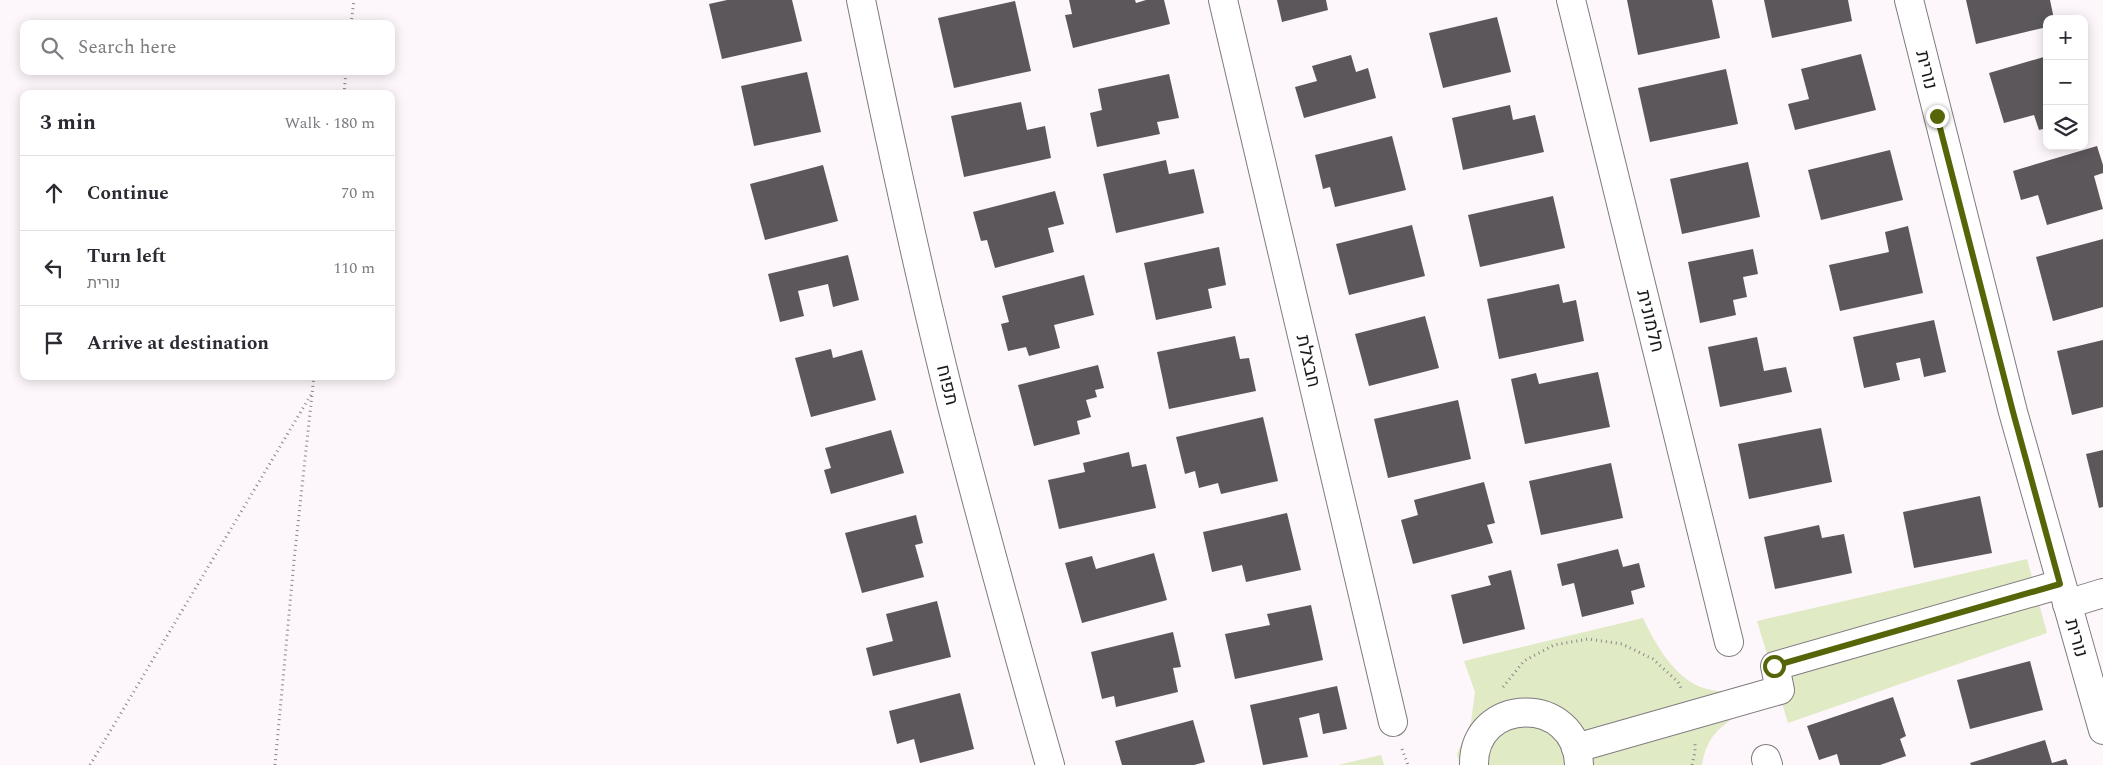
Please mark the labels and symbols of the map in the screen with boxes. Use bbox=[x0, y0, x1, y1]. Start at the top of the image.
street label: נורית bbox=[1907, 47, 1945, 93]
route end bbox=[1926, 105, 1949, 128]
street label: חלמונית bbox=[1628, 287, 1672, 355]
street label: חבצלת bbox=[1288, 332, 1328, 390]
street label: תפוח bbox=[928, 362, 966, 408]
street label: נורית bbox=[2057, 615, 2095, 661]
route start bbox=[1763, 655, 1786, 678]

